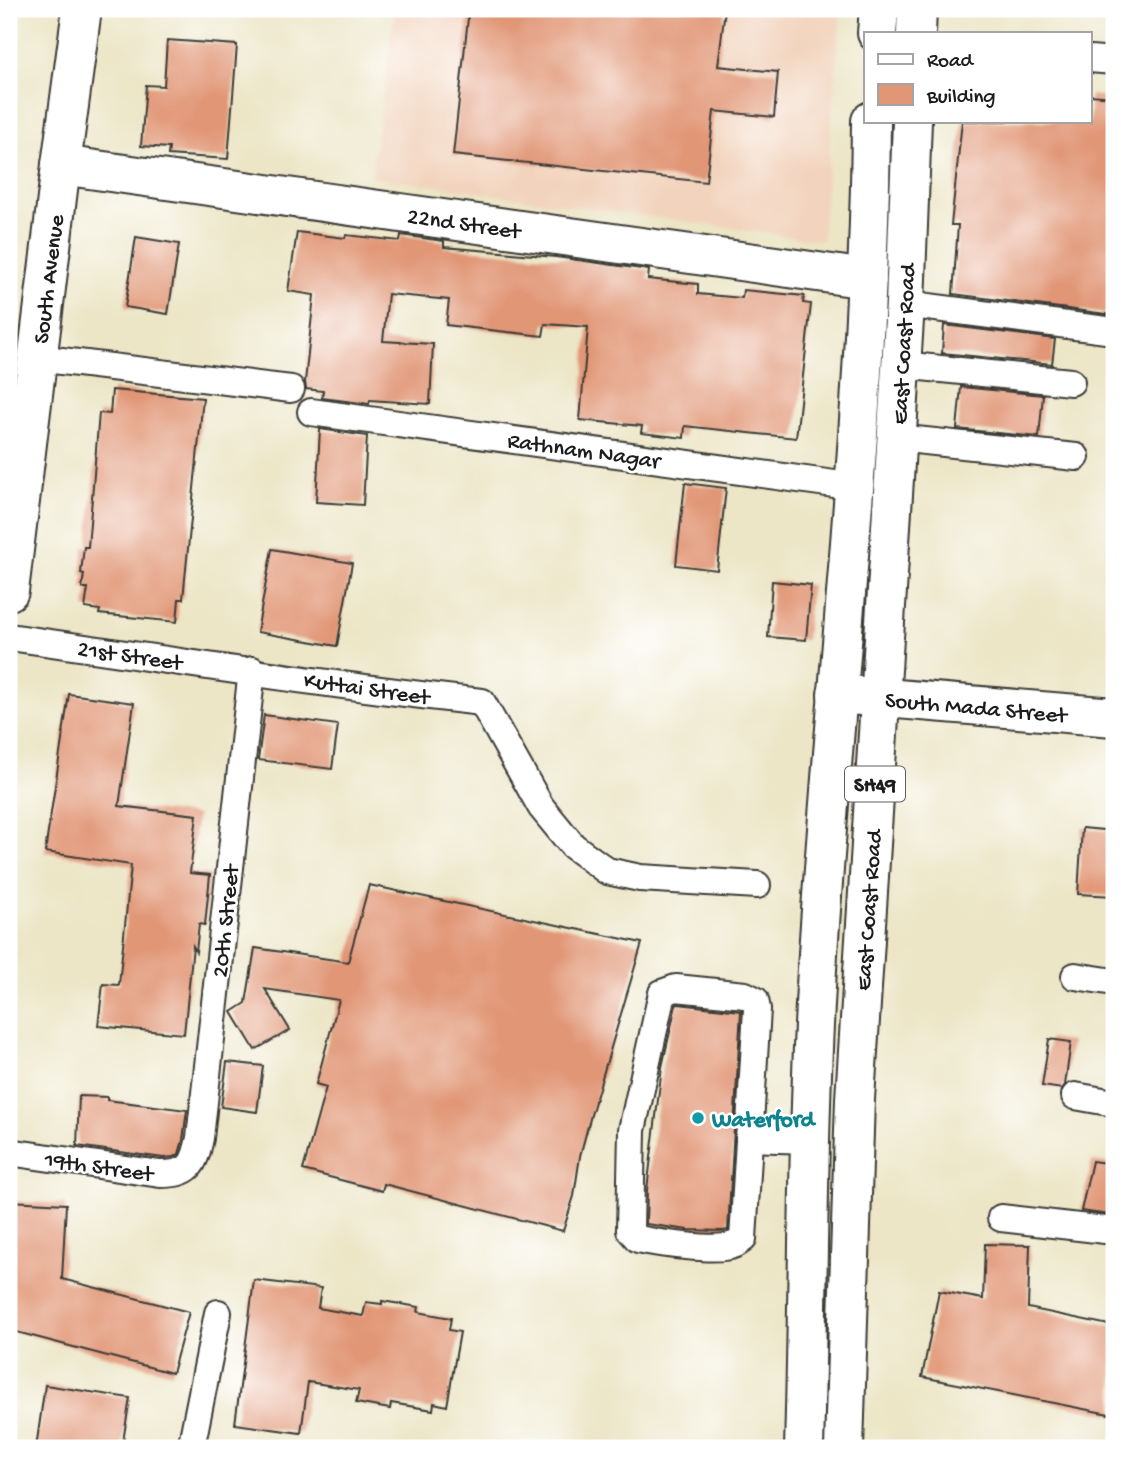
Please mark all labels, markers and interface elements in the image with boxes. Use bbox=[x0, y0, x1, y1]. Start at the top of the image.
legend bbox=[864, 32, 1092, 122]
text: Road bbox=[927, 50, 975, 75]
text: Building bbox=[926, 86, 996, 111]
street label: 22nd Street bbox=[405, 204, 523, 247]
street label: South Avenue bbox=[29, 212, 72, 345]
street label: East Coast Road bbox=[888, 262, 923, 425]
street label: Rathnam Nagar bbox=[505, 428, 663, 477]
street label: 21st Street bbox=[76, 637, 185, 678]
street label: Kuttai Street bbox=[302, 668, 433, 713]
street label: South Mada Street bbox=[884, 688, 1069, 731]
road number: SH49 bbox=[845, 766, 905, 802]
street label: East Coast Road bbox=[851, 827, 890, 992]
street label: 20th Street bbox=[208, 862, 247, 979]
place label: Waterford bbox=[711, 1108, 817, 1135]
marker: Waterford bbox=[690, 1110, 706, 1126]
street label: 19th Street bbox=[42, 1147, 156, 1190]

